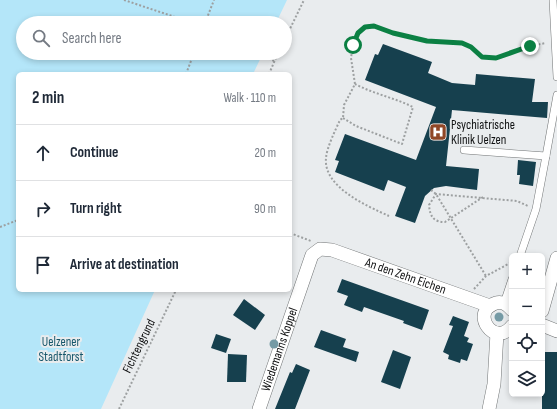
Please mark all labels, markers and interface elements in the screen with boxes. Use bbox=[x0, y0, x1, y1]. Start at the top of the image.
search box bbox=[16, 16, 292, 60]
icon: search bbox=[30, 27, 52, 49]
text: Search here bbox=[62, 29, 122, 48]
route start bbox=[344, 36, 362, 54]
route end bbox=[521, 37, 539, 55]
text: 2 min bbox=[32, 88, 64, 108]
text: Walk · 110 m bbox=[223, 90, 276, 106]
place label: Psychiatrische Klinik Uelzen bbox=[451, 117, 515, 148]
hospital icon: Psychiatrische Klinik Uelzen bbox=[428, 122, 448, 142]
icon: ahead bbox=[32, 142, 54, 164]
text: Continue bbox=[70, 143, 119, 162]
text: 20 m bbox=[254, 145, 276, 161]
icon: right bbox=[32, 198, 54, 220]
text: Turn right bbox=[70, 199, 122, 218]
text: 90 m bbox=[254, 201, 276, 217]
map controls bbox=[509, 253, 545, 397]
button: + bbox=[509, 253, 545, 289]
icon: arrive bbox=[32, 254, 54, 276]
street label: An den Zehn Eichen bbox=[362, 254, 448, 298]
text: Arrive at destination bbox=[70, 255, 179, 274]
button: − bbox=[509, 289, 545, 325]
street label: Wiedemanns Koppel bbox=[258, 305, 301, 393]
street label: Fichtengrund bbox=[119, 316, 159, 376]
button: locate bbox=[509, 325, 545, 361]
park label: Uelzener Stadtforst bbox=[39, 334, 83, 365]
button: layers bbox=[509, 361, 545, 397]

